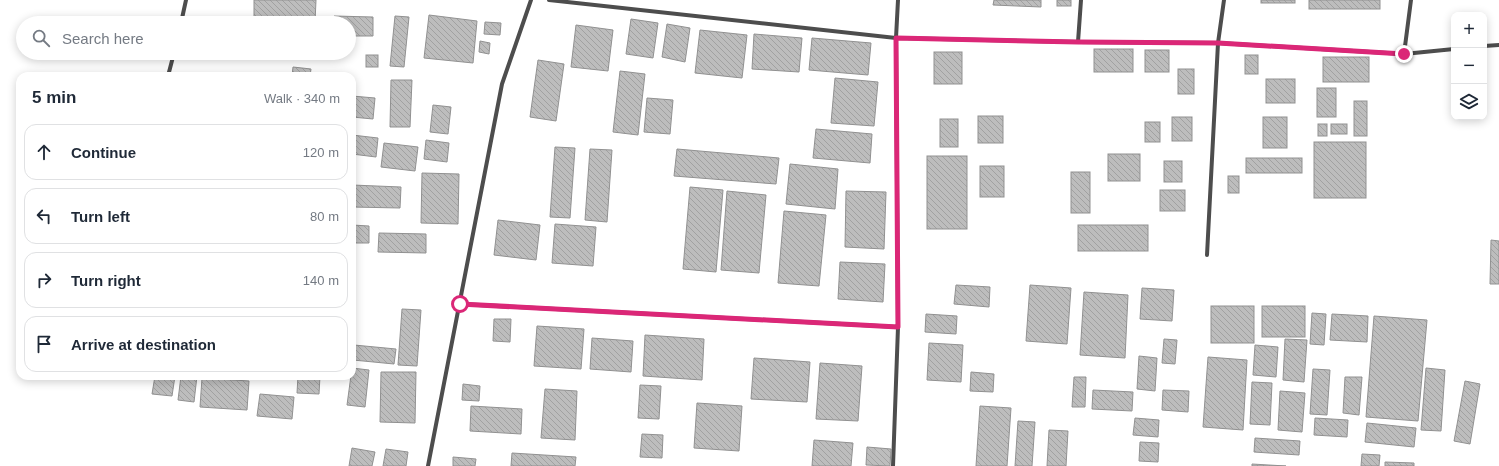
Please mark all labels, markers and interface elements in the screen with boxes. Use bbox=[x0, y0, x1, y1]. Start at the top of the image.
map controls bbox=[1451, 12, 1487, 120]
button: + bbox=[1451, 12, 1487, 48]
search box bbox=[16, 16, 356, 60]
icon: search bbox=[30, 27, 52, 49]
text: Search here bbox=[62, 30, 144, 47]
route end bbox=[1395, 45, 1413, 63]
button: − bbox=[1451, 48, 1487, 84]
button: layers bbox=[1451, 84, 1487, 120]
text: 5 min bbox=[32, 88, 76, 107]
text: Walk · 340 m bbox=[264, 91, 340, 106]
icon: ahead bbox=[33, 141, 55, 163]
text: Continue bbox=[71, 144, 136, 161]
text: 120 m bbox=[303, 145, 339, 160]
icon: left bbox=[33, 205, 55, 227]
text: Turn left bbox=[71, 208, 130, 225]
text: 80 m bbox=[310, 209, 339, 224]
icon: right bbox=[33, 269, 55, 291]
text: Turn right bbox=[71, 272, 141, 289]
text: 140 m bbox=[303, 273, 339, 288]
route start bbox=[451, 295, 469, 313]
icon: arrive bbox=[33, 333, 55, 355]
text: Arrive at destination bbox=[71, 336, 216, 353]

